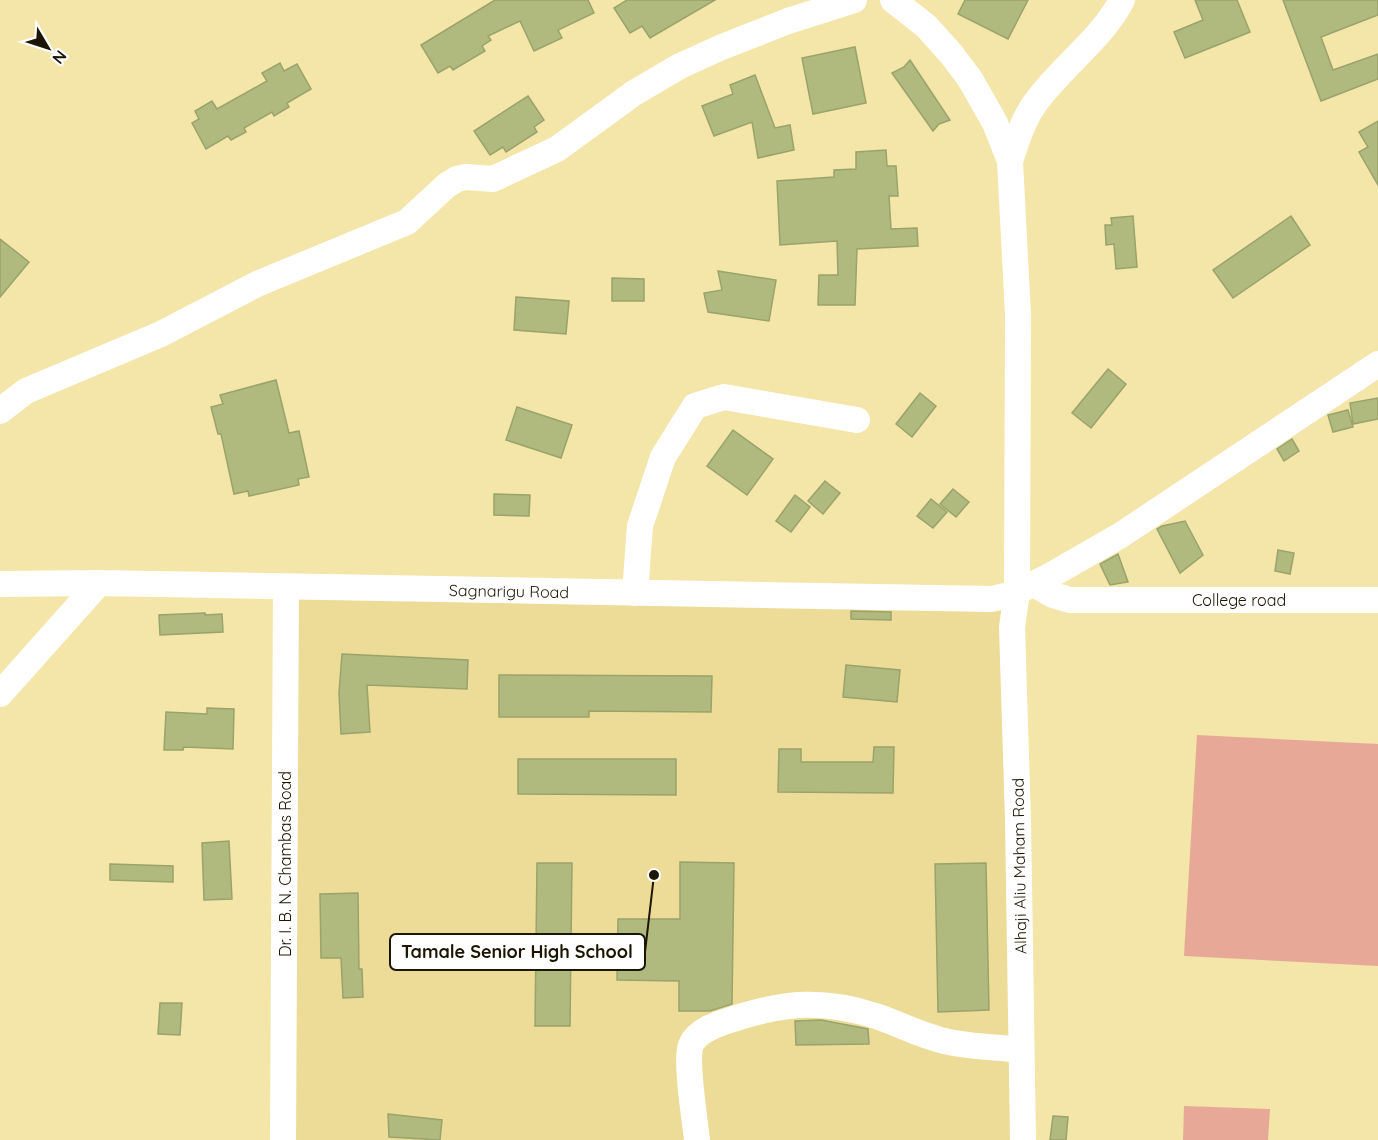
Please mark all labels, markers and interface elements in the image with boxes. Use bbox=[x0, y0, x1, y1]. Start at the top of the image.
north arrow bbox=[18, 18, 78, 78]
text: N bbox=[48, 47, 71, 68]
street label: Sagnarigu Road bbox=[449, 580, 569, 602]
street label: College road bbox=[1192, 590, 1286, 610]
street label: Dr. I. B. N. Chambas Road bbox=[275, 771, 295, 957]
street label: Alhaji Aliu Maham Road bbox=[1007, 778, 1031, 954]
callout: Tamale Senior High School bbox=[390, 934, 645, 970]
text: Tamale Senior High School bbox=[401, 940, 633, 963]

